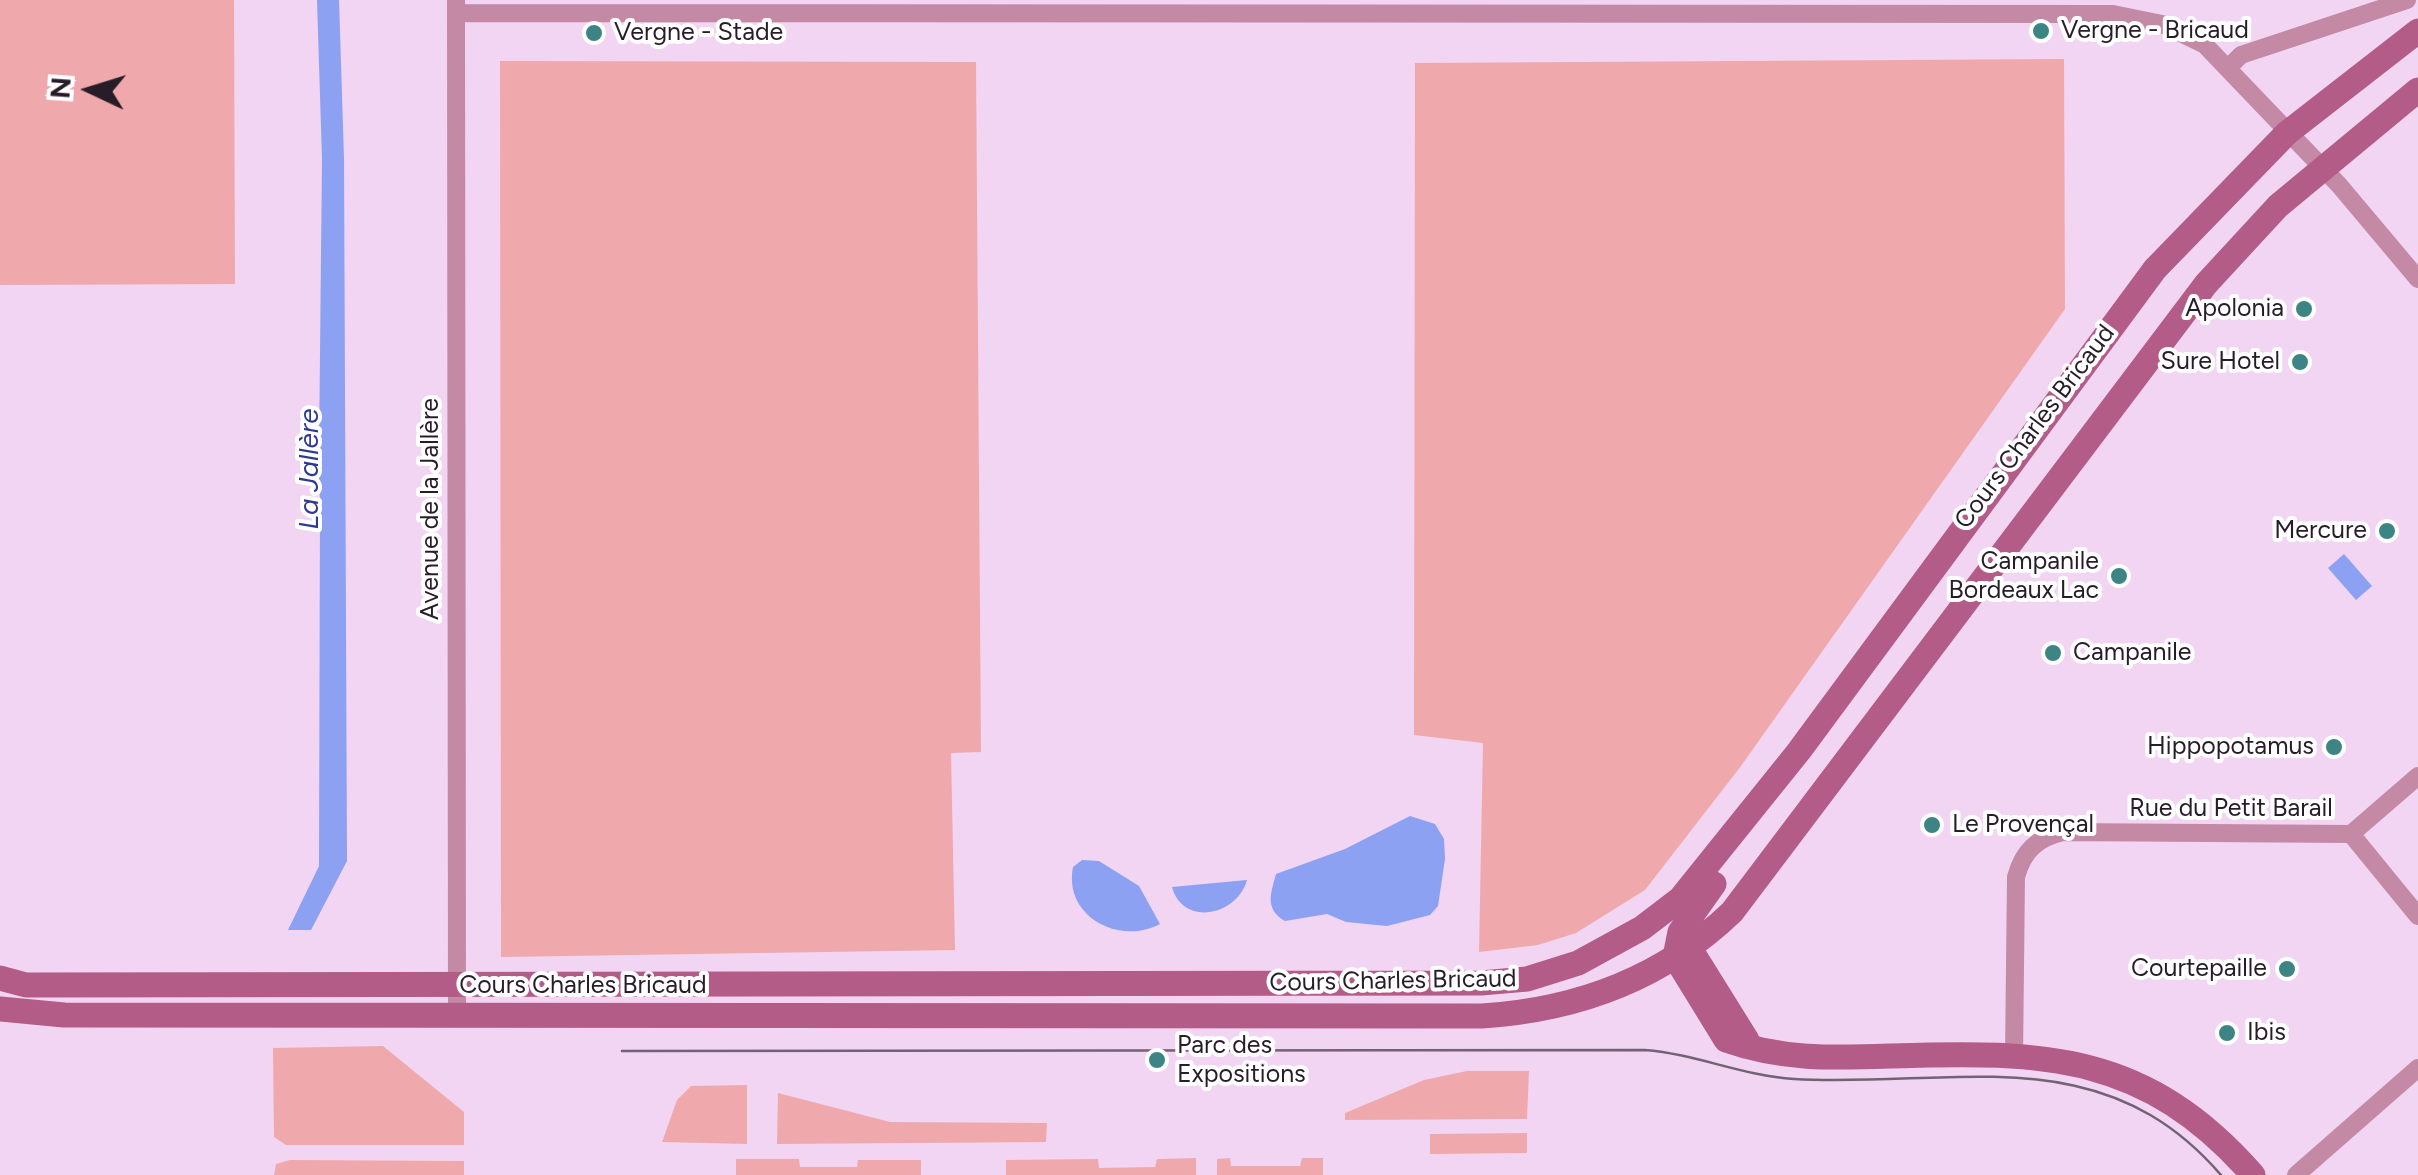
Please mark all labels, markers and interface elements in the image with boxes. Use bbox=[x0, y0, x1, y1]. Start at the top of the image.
place label: Vergne - Bricaud bbox=[2061, 16, 2249, 46]
place label: Vergne - Stade bbox=[614, 18, 783, 48]
marker: Vergne - Bricaud bbox=[2030, 20, 2052, 42]
marker: Vergne - Stade bbox=[583, 22, 605, 44]
north arrow bbox=[40, 40, 140, 140]
text: N bbox=[42, 76, 78, 100]
place label: Apolonia bbox=[2185, 294, 2284, 324]
marker: Apolonia bbox=[2293, 298, 2315, 320]
street label: Cours Charles Bricaud bbox=[1949, 319, 2121, 535]
place label: Sure Hotel bbox=[2161, 347, 2280, 377]
marker: Sure Hotel bbox=[2289, 351, 2311, 373]
street label: Avenue de la Jallère bbox=[416, 398, 446, 620]
water label: La Jallère bbox=[293, 408, 327, 530]
place label: Mercure bbox=[2274, 516, 2367, 546]
marker: Mercure bbox=[2376, 520, 2398, 542]
place label: Campanile Bordeaux Lac bbox=[1948, 547, 2099, 606]
marker: Campanile Bordeaux Lac bbox=[2108, 565, 2130, 587]
place label: Campanile bbox=[2073, 638, 2191, 668]
marker: Campanile bbox=[2042, 642, 2064, 664]
place label: Hippopotamus bbox=[2147, 732, 2314, 762]
marker: Hippopotamus bbox=[2323, 736, 2345, 758]
street label: Rue du Petit Barail bbox=[2129, 794, 2333, 824]
place label: Le Provençal bbox=[1952, 810, 2094, 840]
marker: Le Provençal bbox=[1921, 814, 1943, 836]
place label: Courtepaille bbox=[2131, 954, 2267, 984]
marker: Courtepaille bbox=[2276, 958, 2298, 980]
street label: Cours Charles Bricaud bbox=[1269, 964, 1517, 998]
street label: Cours Charles Bricaud bbox=[459, 971, 707, 1001]
place label: Ibis bbox=[2247, 1018, 2286, 1048]
marker: Ibis bbox=[2216, 1022, 2238, 1044]
place label: Parc des Expositions bbox=[1177, 1031, 1306, 1090]
marker: Parc des Expositions bbox=[1146, 1049, 1168, 1071]

